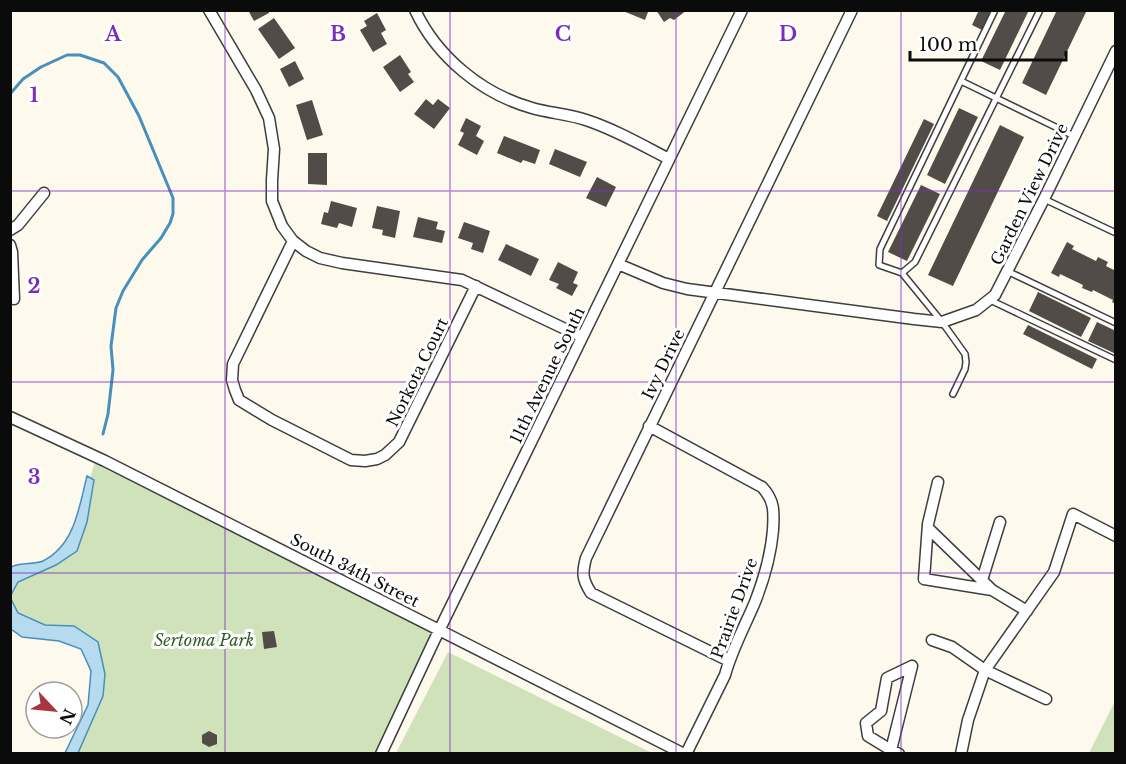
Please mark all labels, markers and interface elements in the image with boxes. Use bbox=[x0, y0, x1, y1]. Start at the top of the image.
text: A bbox=[104, 22, 122, 46]
text: B bbox=[330, 22, 346, 46]
text: C bbox=[555, 22, 571, 46]
text: D bbox=[779, 22, 797, 46]
scale bar bbox=[910, 24, 1066, 62]
text: 100 m bbox=[919, 34, 977, 56]
text: 1 bbox=[30, 83, 39, 107]
street label: Garden View Drive bbox=[986, 120, 1072, 268]
text: 2 bbox=[27, 274, 41, 298]
street label: 11th Avenue South bbox=[505, 303, 589, 447]
street label: Norkota Court bbox=[382, 314, 452, 430]
street label: Ivy Drive bbox=[637, 325, 689, 403]
text: 3 bbox=[28, 465, 40, 489]
street label: South 34th Street bbox=[287, 529, 423, 611]
street label: Prairie Drive bbox=[707, 555, 761, 661]
park label: Sertoma Park bbox=[154, 630, 254, 650]
north arrow bbox=[24, 680, 84, 740]
text: N bbox=[55, 705, 80, 728]

